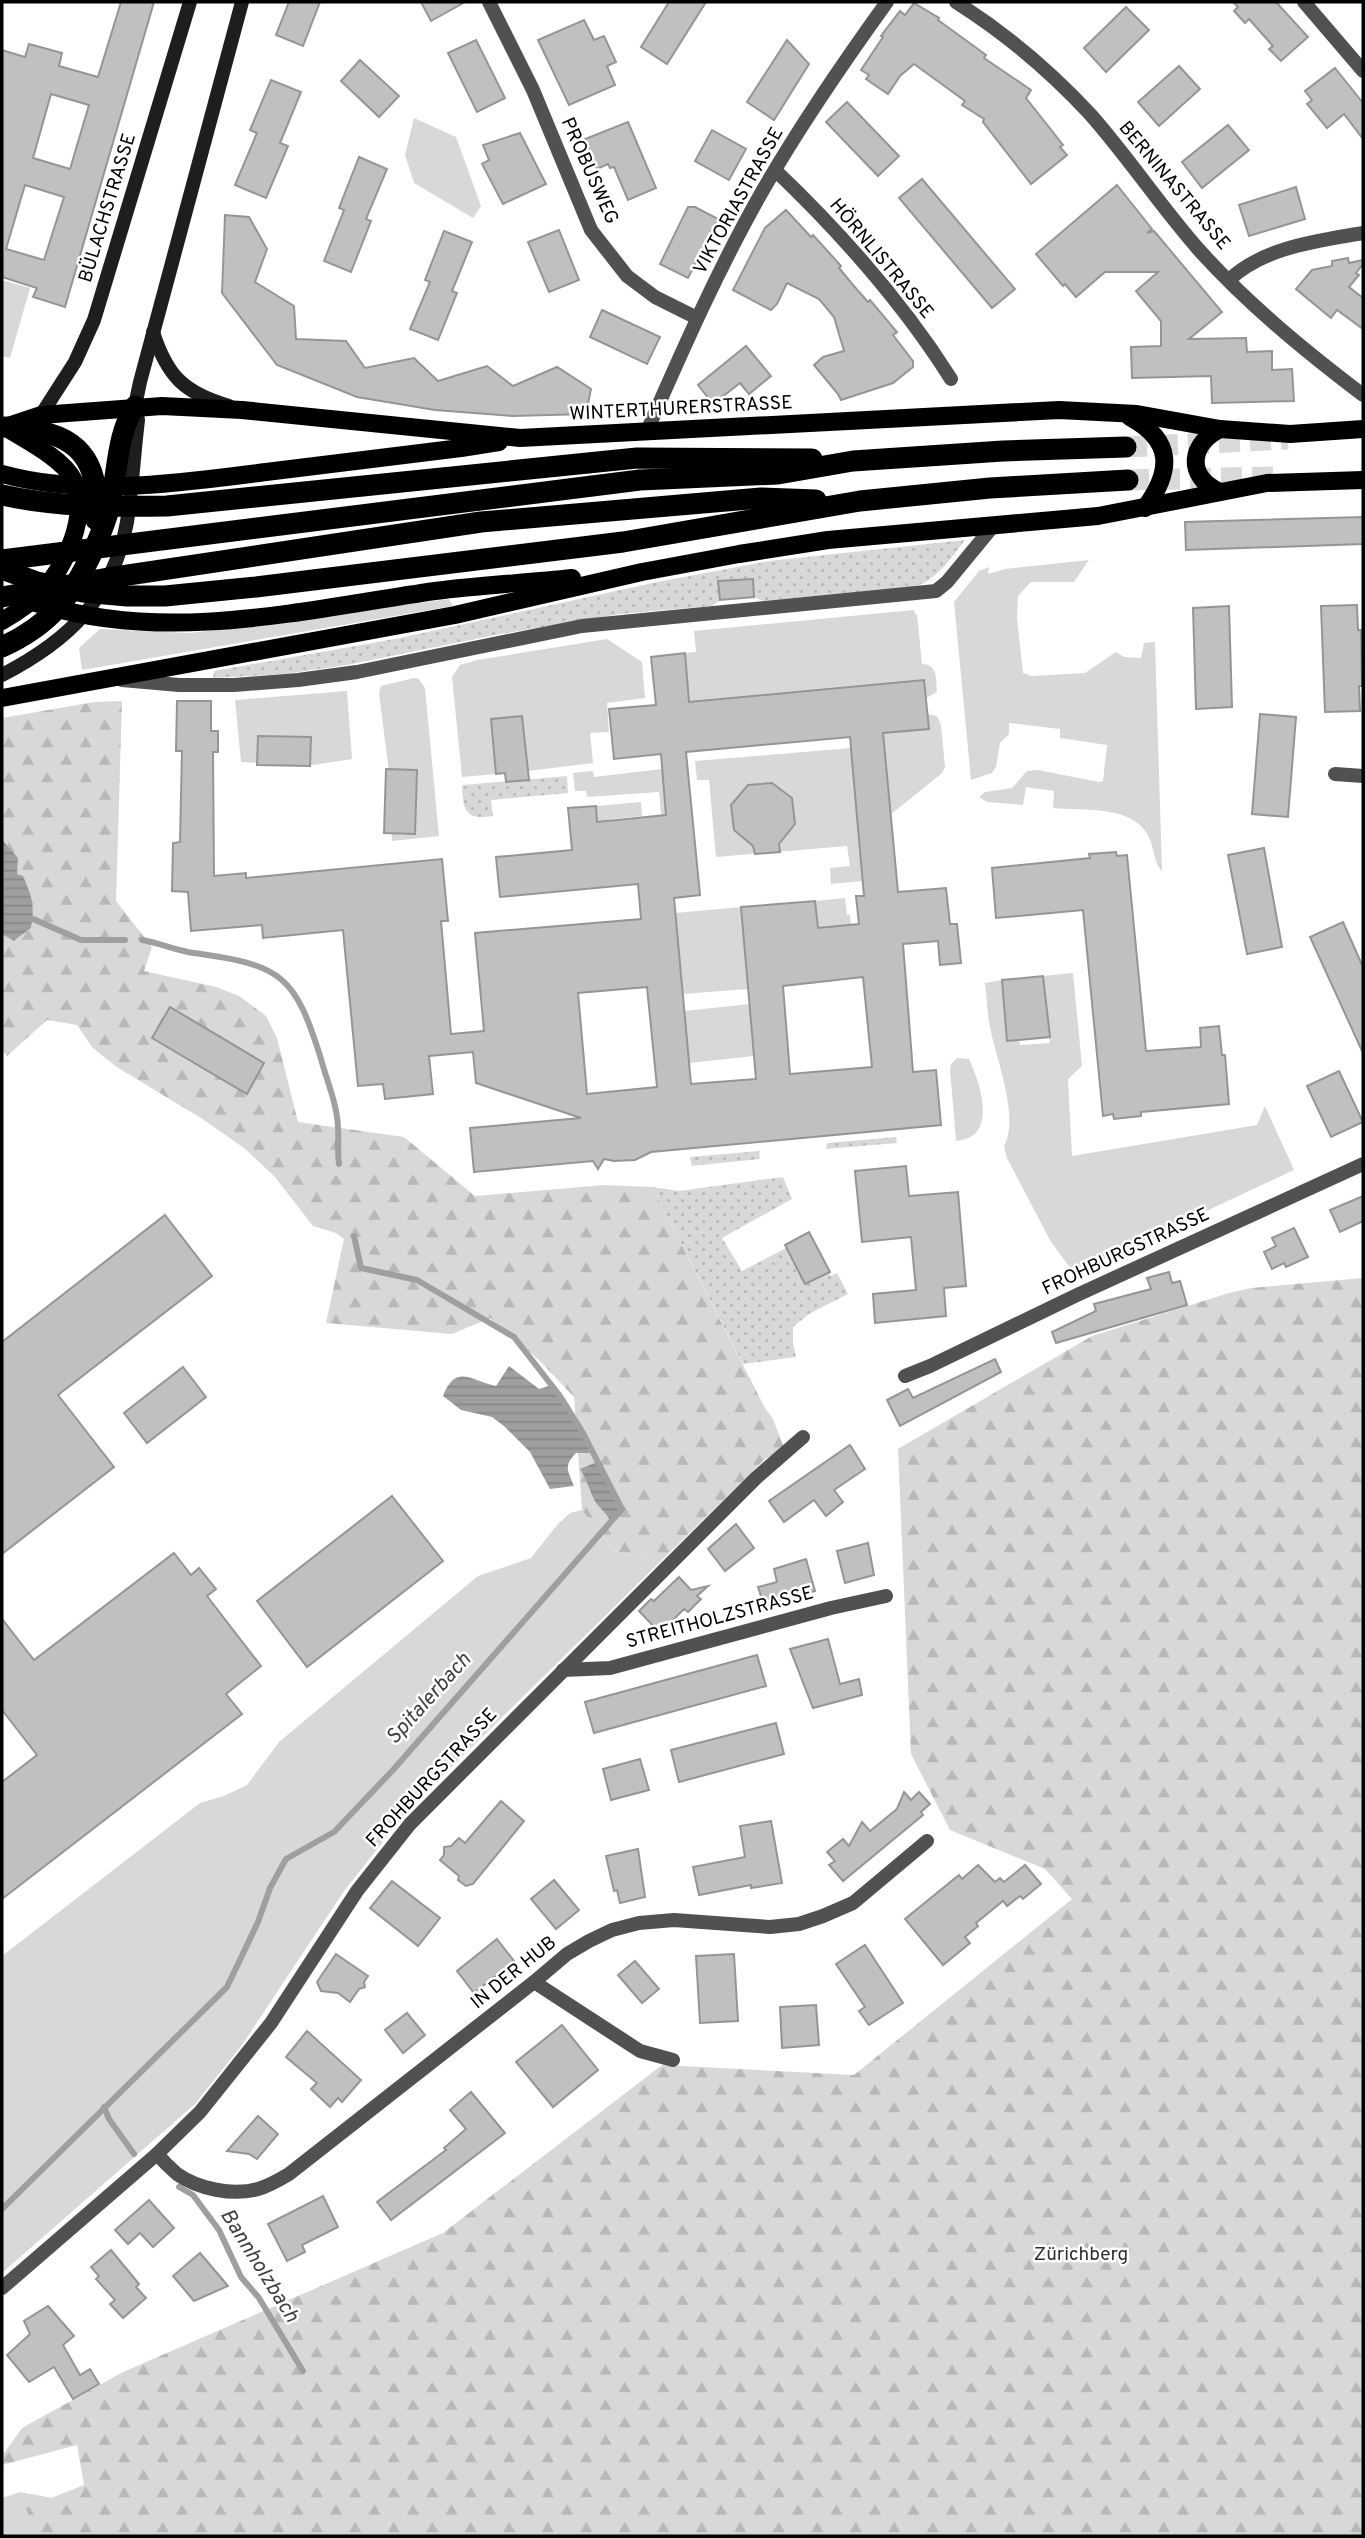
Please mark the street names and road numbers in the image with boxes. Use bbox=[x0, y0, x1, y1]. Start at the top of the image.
street label: PROBUSWEG bbox=[555, 114, 623, 228]
street label: BERNINASTRASSE bbox=[1113, 116, 1235, 256]
street label: VIKTORIASTRASSE bbox=[689, 123, 789, 279]
street label: BÜLACHSTRASSE bbox=[73, 130, 142, 285]
street label: HÖRNLISTRASSE bbox=[824, 193, 939, 324]
street label: WINTERTHURERSTRASSE bbox=[569, 391, 793, 427]
street label: FROHBURGSTRASSE bbox=[1039, 1203, 1213, 1301]
street label: STREITHOLZSTRASSE bbox=[624, 1581, 816, 1655]
street label: FROHBURGSTRASSE bbox=[361, 1703, 503, 1853]
street label: IN DER HUB bbox=[466, 1931, 562, 2015]

